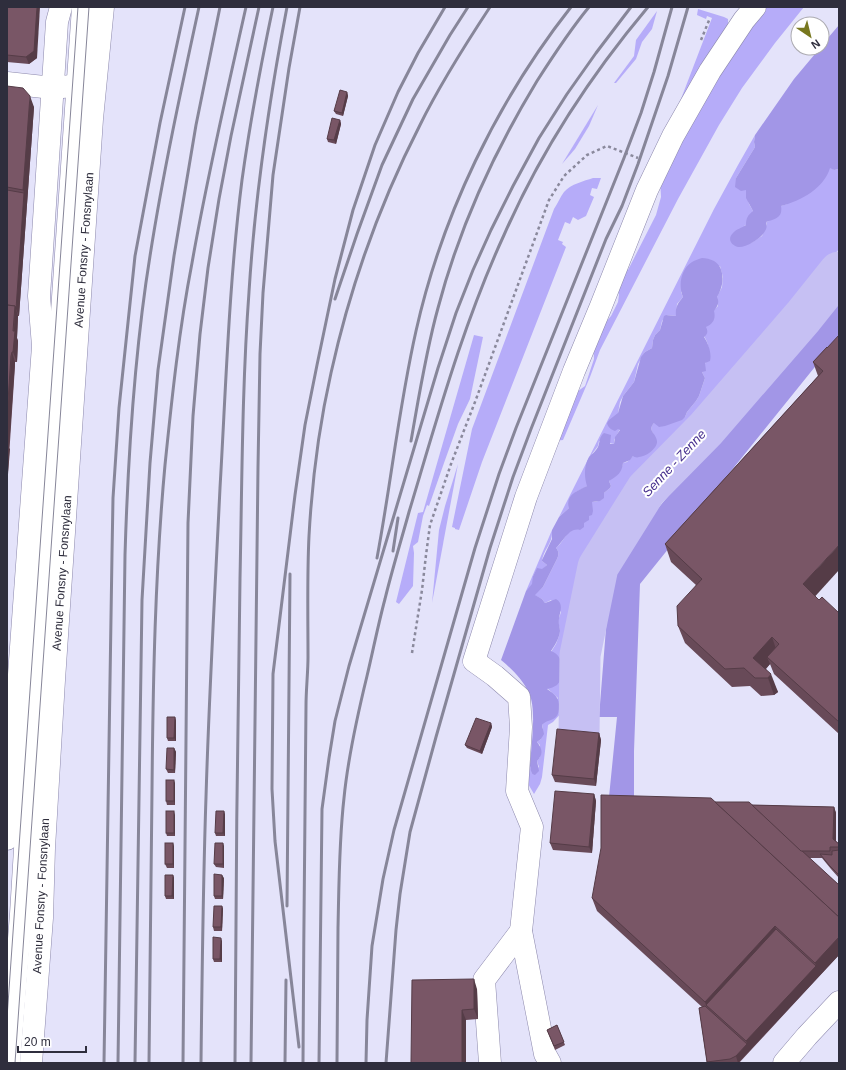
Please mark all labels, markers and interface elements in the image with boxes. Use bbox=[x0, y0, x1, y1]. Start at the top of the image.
north arrow bbox=[790, 16, 830, 56]
text: N bbox=[809, 37, 822, 51]
street label: Avenue Fonsny - Fonsnylaan bbox=[72, 172, 96, 328]
water label: Senne - Zenne bbox=[639, 426, 709, 500]
street label: Avenue Fonsny - Fonsnylaan bbox=[50, 495, 74, 651]
street label: Avenue Fonsny - Fonsnylaan bbox=[30, 818, 52, 974]
scale bar bbox=[18, 1028, 86, 1054]
text: 20 m bbox=[24, 1035, 51, 1049]

